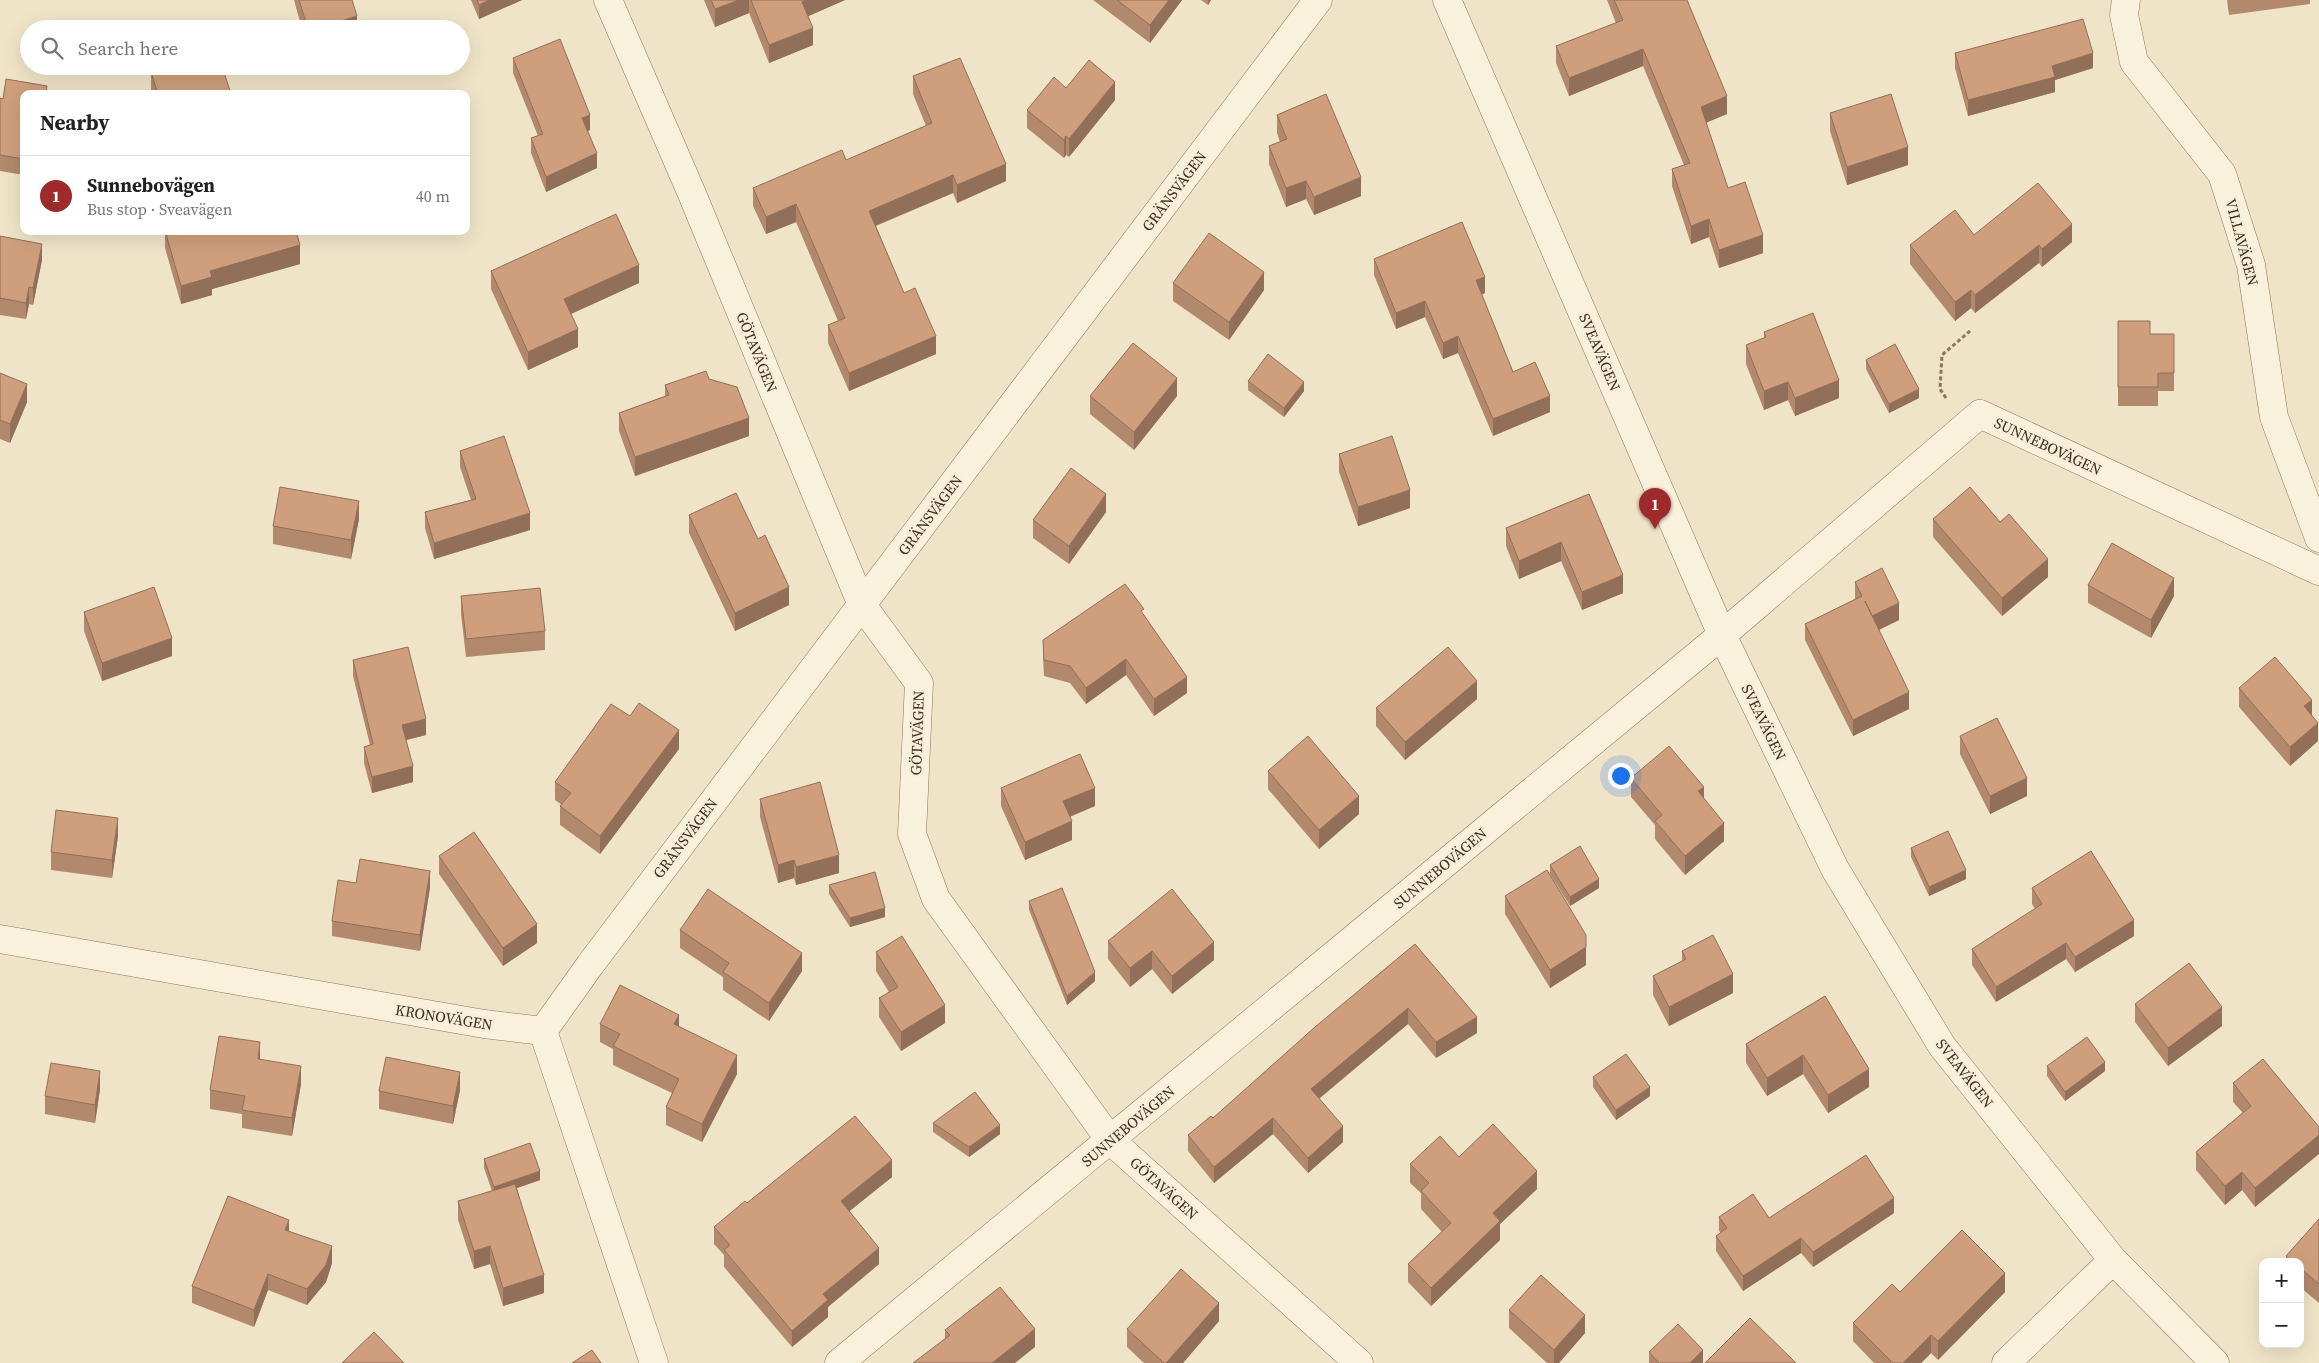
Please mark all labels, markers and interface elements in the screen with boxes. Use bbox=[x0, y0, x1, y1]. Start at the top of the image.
search box bbox=[20, 20, 470, 75]
icon: search bbox=[38, 34, 66, 62]
text: Search here bbox=[78, 35, 178, 61]
text: Nearby bbox=[40, 108, 110, 137]
street label: GRÄNSVÄGEN bbox=[1137, 146, 1211, 236]
text: Sunnebovägen bbox=[87, 172, 215, 198]
text: 1 bbox=[52, 185, 60, 207]
text: 40 m bbox=[416, 185, 450, 207]
street label: VILLAVÄGEN bbox=[2220, 196, 2264, 288]
text: Bus stop · Sveavägen bbox=[87, 198, 232, 220]
street label: GÖTAVÄGEN bbox=[731, 309, 783, 395]
street label: SVEAVÄGEN bbox=[1574, 310, 1626, 394]
street label: SUNNEBOVÄGEN bbox=[1991, 412, 2105, 480]
street label: GRÄNSVÄGEN bbox=[893, 470, 967, 560]
pin: 1 bbox=[1639, 488, 1671, 529]
street label: SVEAVÄGEN bbox=[1737, 680, 1791, 764]
street label: GÖTAVÄGEN bbox=[905, 690, 929, 776]
your location bbox=[1608, 763, 1634, 789]
street label: GRÄNSVÄGEN bbox=[648, 793, 722, 883]
street label: SUNNEBOVÄGEN bbox=[1389, 823, 1491, 913]
street label: KRONOVÄGEN bbox=[394, 999, 494, 1035]
street label: SVEAVÄGEN bbox=[1931, 1034, 1999, 1112]
street label: SUNNEBOVÄGEN bbox=[1077, 1081, 1179, 1171]
street label: GÖTAVÄGEN bbox=[1125, 1152, 1203, 1224]
map controls bbox=[2259, 1258, 2304, 1348]
button: + bbox=[2259, 1258, 2304, 1303]
button: − bbox=[2259, 1303, 2304, 1348]

